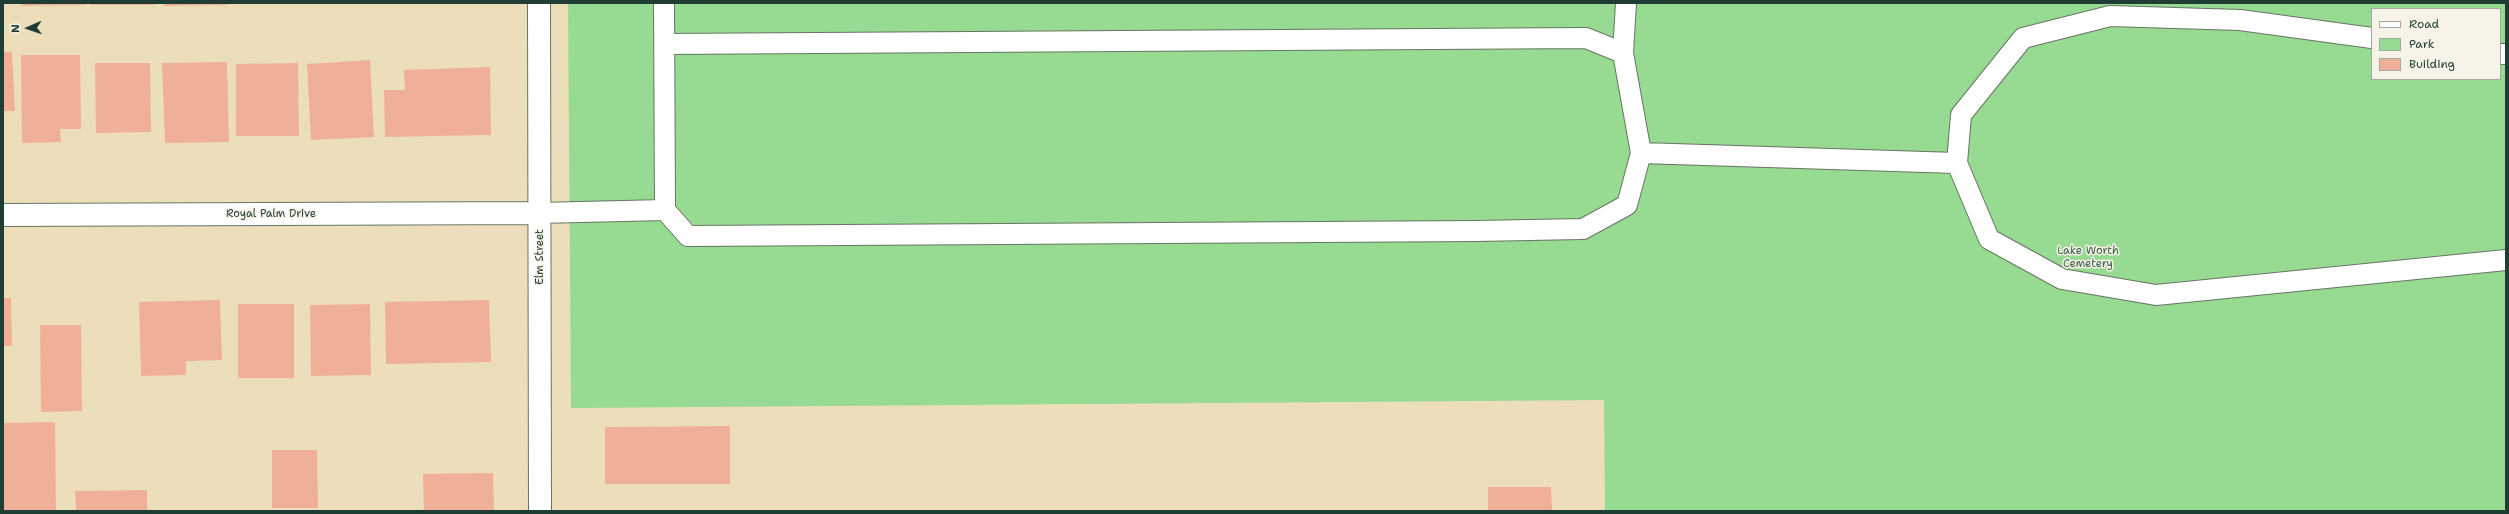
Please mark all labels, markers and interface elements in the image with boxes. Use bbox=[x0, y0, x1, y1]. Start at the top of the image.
north arrow bbox=[8, 8, 48, 48]
legend bbox=[2371, 8, 2501, 80]
text: Road bbox=[2409, 16, 2439, 32]
text: N bbox=[8, 24, 23, 33]
text: Park bbox=[2409, 36, 2435, 52]
text: Building bbox=[2409, 56, 2455, 72]
street label: Royal Palm Drive bbox=[226, 207, 316, 221]
street label: Elm Street bbox=[533, 229, 547, 285]
park label: Lake Worth Cemetery bbox=[2057, 244, 2119, 270]

